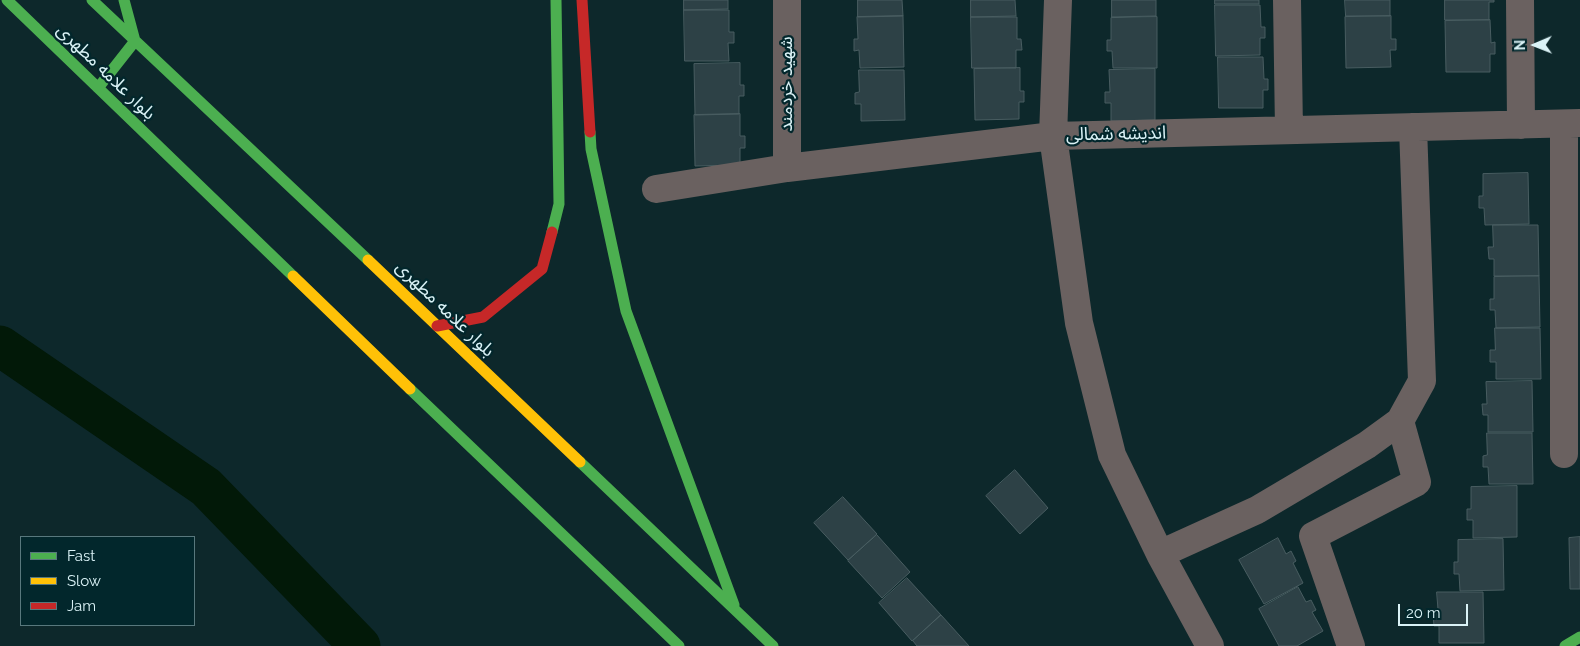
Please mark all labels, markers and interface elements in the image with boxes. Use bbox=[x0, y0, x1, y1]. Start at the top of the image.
street label: بلوار علامه مطهری bbox=[52, 19, 160, 125]
north arrow bbox=[1510, 20, 1560, 70]
street label: شهید خردمند bbox=[776, 36, 798, 132]
text: N bbox=[1512, 40, 1528, 51]
street label: اندیشه شمالی bbox=[1066, 122, 1166, 146]
street label: بلوار علامه مطهری bbox=[391, 256, 499, 362]
legend bbox=[20, 536, 195, 626]
text: Fast bbox=[67, 547, 95, 565]
text: Slow bbox=[67, 572, 101, 590]
scale bar bbox=[1400, 594, 1470, 626]
text: Jam bbox=[67, 597, 96, 615]
text: 20 m bbox=[1406, 604, 1441, 622]

